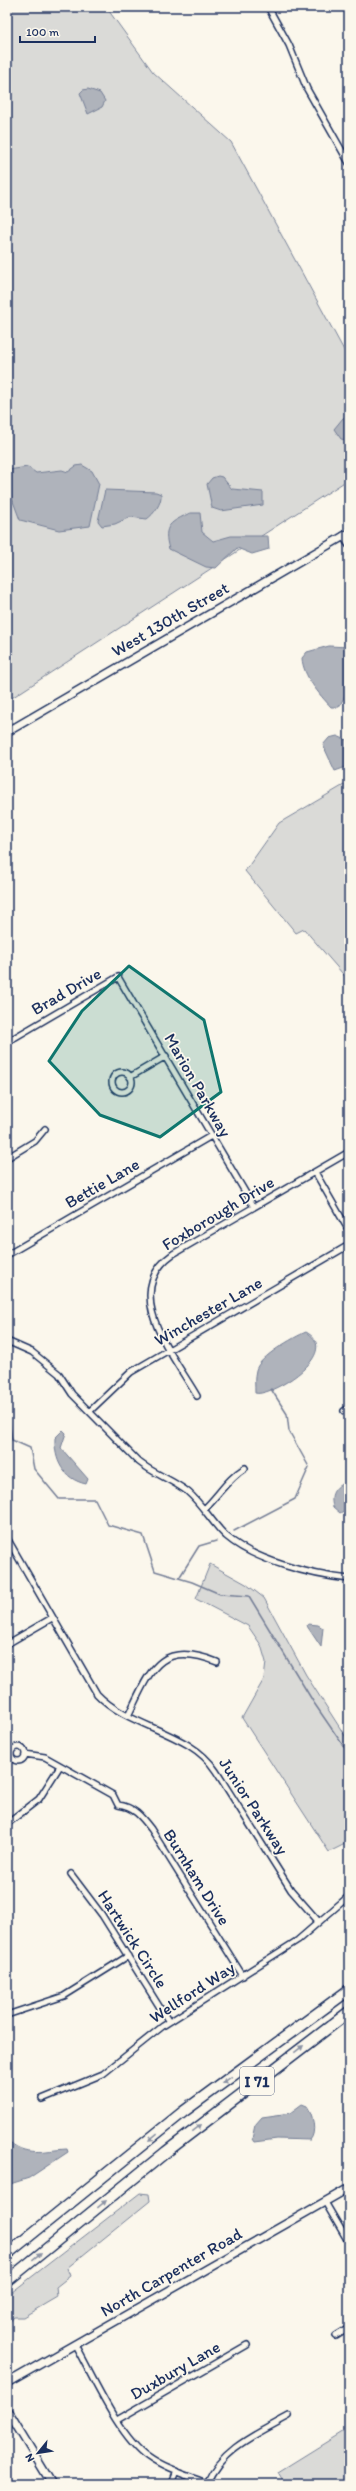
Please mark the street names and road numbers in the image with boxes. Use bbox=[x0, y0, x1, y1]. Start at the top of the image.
street label: West 130th Street bbox=[108, 577, 232, 661]
street label: Brad Drive bbox=[27, 963, 105, 1019]
street label: Marion Parkway bbox=[160, 1030, 236, 1140]
street label: Bettie Lane bbox=[61, 1154, 143, 1212]
street label: Foxborough Drive bbox=[158, 1172, 278, 1254]
street label: Winchester Lane bbox=[151, 1272, 265, 1350]
street label: Junior Parkway bbox=[215, 1754, 293, 1858]
street label: Burnham Drive bbox=[159, 1825, 235, 1929]
street label: Hartwick Circle bbox=[94, 1886, 172, 1992]
street label: Wellford Way bbox=[146, 1957, 238, 2027]
road number: I 71 bbox=[240, 2067, 274, 2095]
street label: North Carpenter Road bbox=[97, 2223, 246, 2321]
street label: Duxbury Lane bbox=[127, 2336, 223, 2404]

